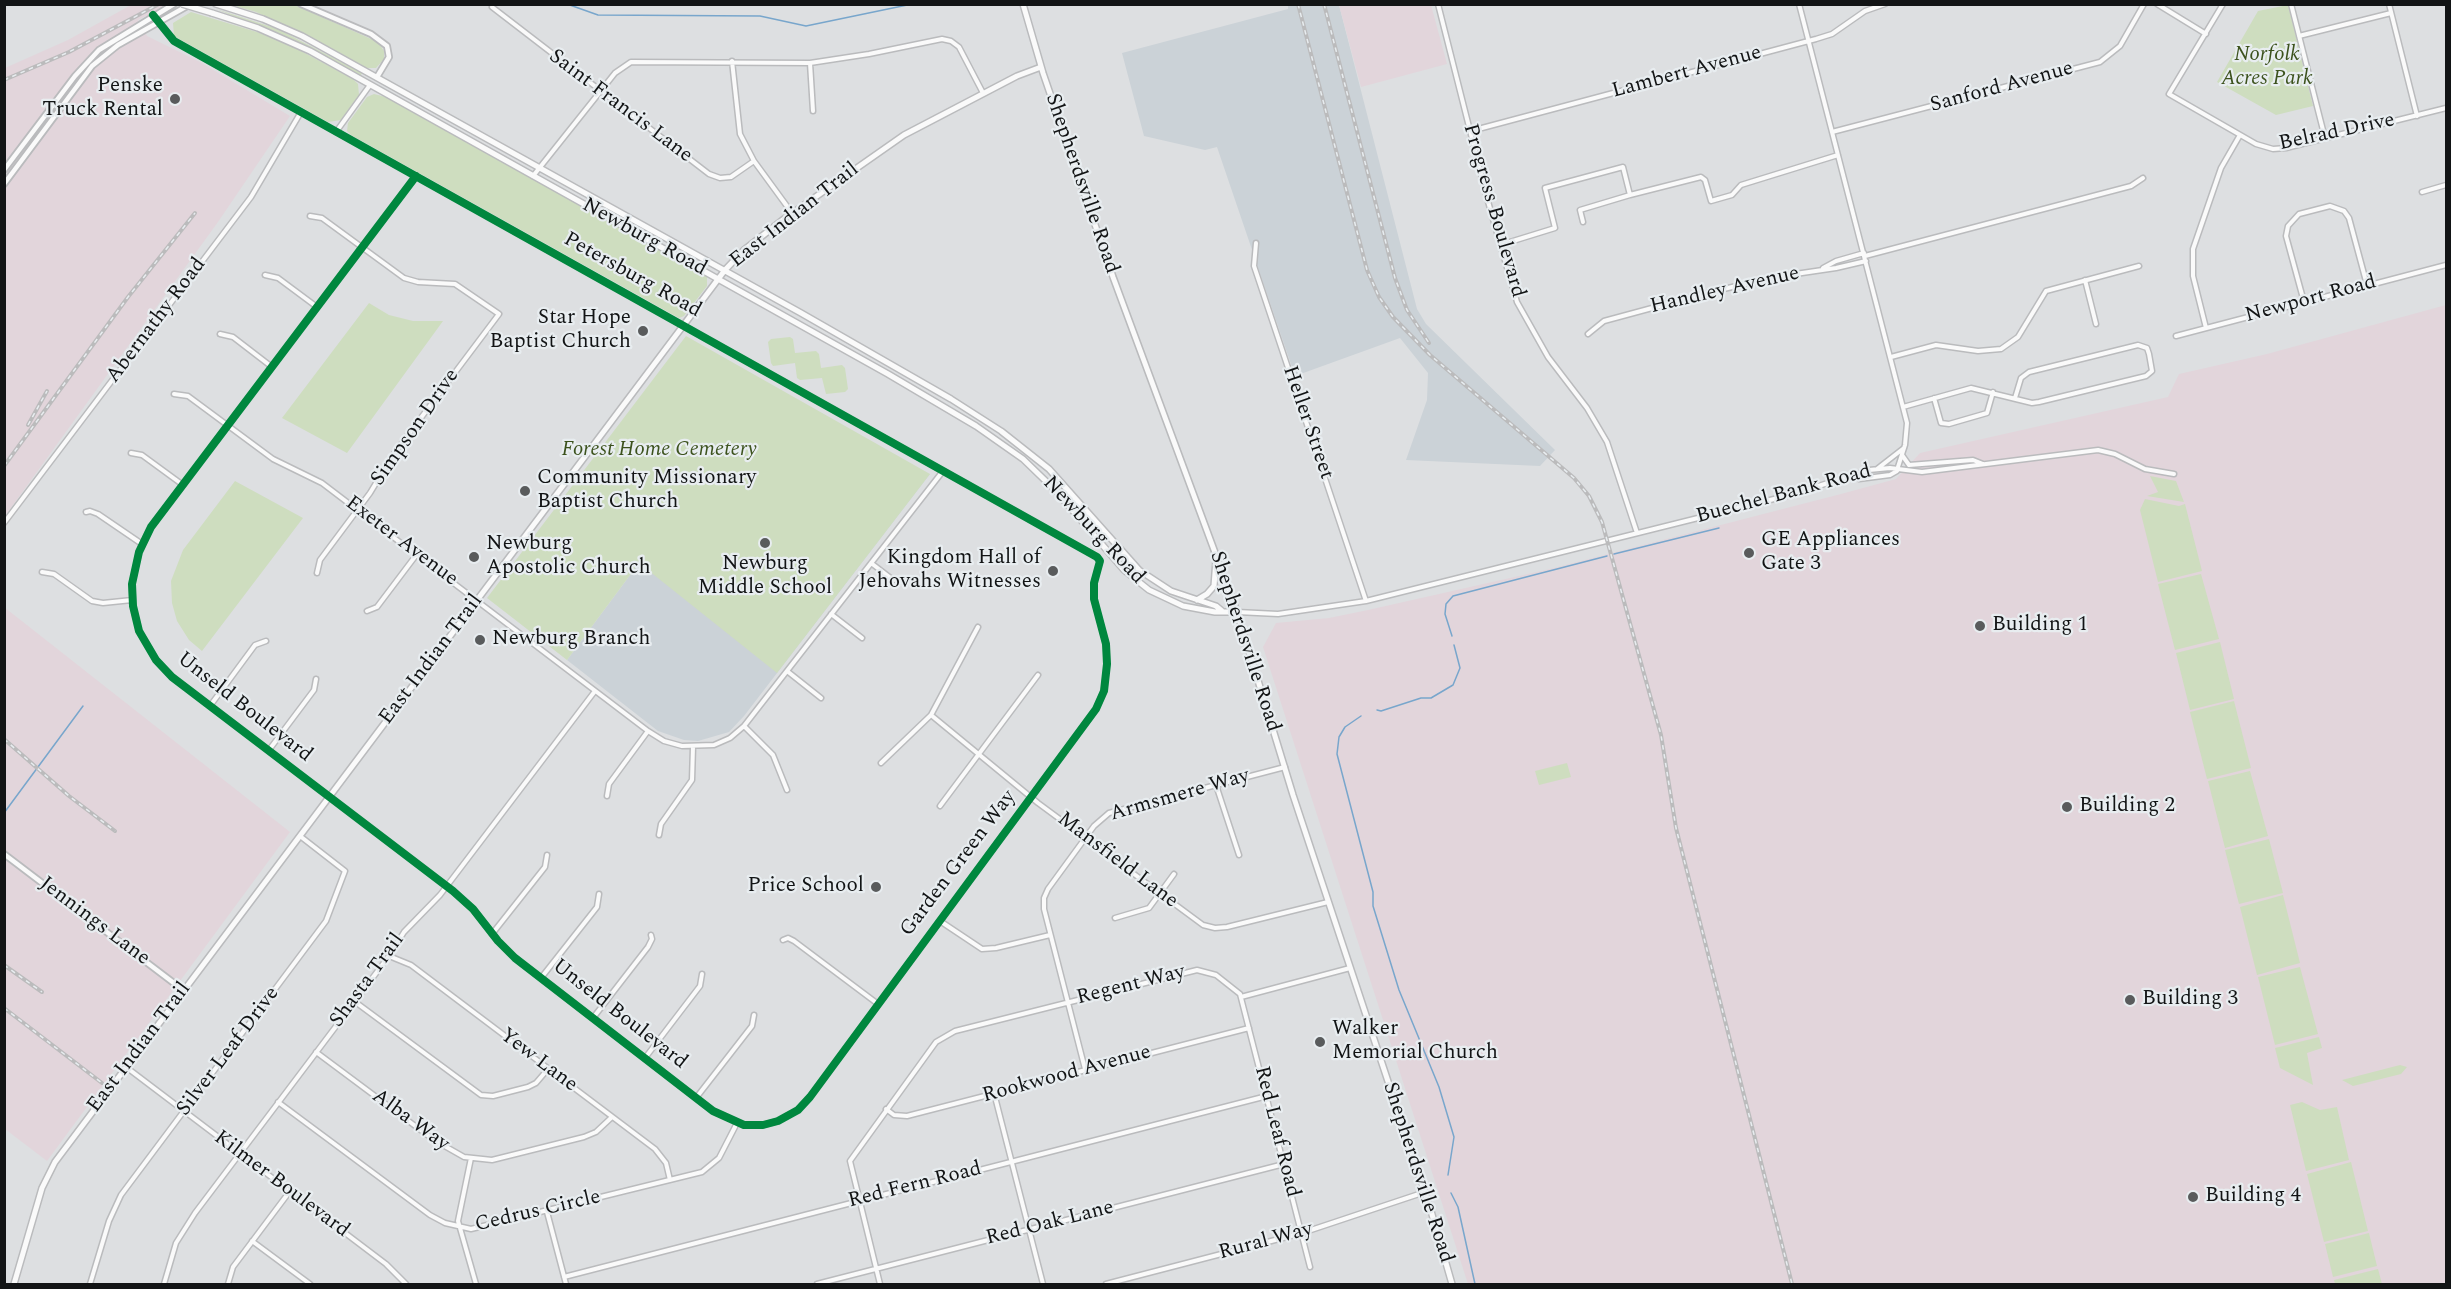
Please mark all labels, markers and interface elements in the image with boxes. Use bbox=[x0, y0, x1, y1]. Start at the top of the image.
street label: Lambert Avenue bbox=[1609, 41, 1765, 105]
park label: Norfolk Acres Park bbox=[2221, 43, 2313, 93]
street label: Saint Francis Lane bbox=[543, 45, 697, 169]
street label: Sanford Avenue bbox=[1928, 57, 2076, 119]
place label: Penske Truck Rental bbox=[42, 74, 163, 124]
street label: Shepherdsville Road bbox=[1038, 91, 1124, 277]
marker: Penske Truck Rental bbox=[168, 92, 182, 106]
street label: Belrad Drive bbox=[2277, 108, 2397, 158]
street label: Progress Boulevard bbox=[1456, 121, 1530, 301]
street label: East Indian Trail bbox=[725, 158, 865, 274]
street label: Newburg Road bbox=[577, 193, 711, 283]
street label: Petersburg Road bbox=[559, 228, 705, 324]
street label: Abernathy Road bbox=[102, 253, 212, 389]
street label: Handley Avenue bbox=[1648, 262, 1802, 320]
street label: Newport Road bbox=[2243, 270, 2379, 330]
place label: Star Hope Baptist Church bbox=[490, 306, 631, 356]
marker: Star Hope Baptist Church bbox=[636, 324, 650, 338]
street label: Heller Street bbox=[1276, 363, 1338, 483]
street label: Simpson Drive bbox=[366, 365, 466, 491]
park label: Forest Home Cemetery bbox=[561, 438, 757, 464]
street label: Buechel Bank Road bbox=[1694, 460, 1874, 530]
place label: Community Missionary Baptist Church bbox=[537, 466, 756, 516]
street label: Newburg Road bbox=[1036, 472, 1150, 590]
marker: Community Missionary Baptist Church bbox=[518, 484, 532, 498]
street label: Exeter Avenue bbox=[340, 491, 462, 593]
place label: GE Appliances Gate 3 bbox=[1761, 528, 1900, 578]
place label: Newburg Apostolic Church bbox=[486, 532, 651, 582]
marker: Newburg Middle School bbox=[758, 536, 772, 550]
place label: Kingdom Hall of Jehovahs Witnesses bbox=[859, 546, 1041, 596]
marker: GE Appliances Gate 3 bbox=[1742, 546, 1756, 560]
street label: Shepherdsville Road bbox=[1203, 548, 1285, 736]
marker: Newburg Apostolic Church bbox=[467, 550, 481, 564]
place label: Newburg Middle School bbox=[698, 552, 832, 602]
marker: Kingdom Hall of Jehovahs Witnesses bbox=[1046, 564, 1060, 578]
street label: East Indian Trail bbox=[375, 590, 489, 730]
place label: Building 1 bbox=[1992, 613, 2088, 639]
marker: Building 1 bbox=[1973, 619, 1987, 633]
place label: Newburg Branch bbox=[492, 627, 650, 653]
marker: Newburg Branch bbox=[473, 633, 487, 647]
street label: Unseld Boulevard bbox=[171, 647, 317, 769]
street label: Armsmere Way bbox=[1107, 764, 1253, 828]
street label: Garden Green Way bbox=[896, 786, 1022, 942]
place label: Building 2 bbox=[2079, 794, 2175, 820]
marker: Building 2 bbox=[2060, 800, 2074, 814]
street label: Mansfield Lane bbox=[1052, 807, 1182, 915]
street label: Jennings Lane bbox=[34, 872, 154, 972]
place label: Price School bbox=[748, 874, 864, 900]
marker: Price School bbox=[869, 880, 883, 894]
street label: Shasta Trail bbox=[325, 929, 411, 1033]
street label: Unseld Boulevard bbox=[546, 954, 692, 1076]
street label: Regent Way bbox=[1074, 960, 1188, 1012]
street label: East Indian Trail bbox=[83, 978, 197, 1118]
street label: Silver Leaf Drive bbox=[172, 982, 286, 1122]
place label: Building 3 bbox=[2142, 987, 2238, 1013]
marker: Building 3 bbox=[2123, 993, 2137, 1007]
place label: Walker Memorial Church bbox=[1332, 1017, 1498, 1067]
street label: Yew Lane bbox=[494, 1024, 582, 1098]
marker: Walker Memorial Church bbox=[1313, 1035, 1327, 1049]
street label: Rookwood Avenue bbox=[980, 1040, 1154, 1110]
street label: Red Leaf Road bbox=[1248, 1064, 1304, 1200]
street label: Shepherdsville Road bbox=[1376, 1079, 1458, 1267]
street label: Alba Way bbox=[366, 1084, 454, 1158]
street label: Kilmer Boulevard bbox=[208, 1126, 354, 1244]
street label: Red Fern Road bbox=[846, 1157, 984, 1215]
place label: Building 4 bbox=[2205, 1184, 2301, 1210]
street label: Cedrus Circle bbox=[473, 1185, 603, 1239]
marker: Building 4 bbox=[2186, 1190, 2200, 1204]
street label: Red Oak Lane bbox=[983, 1196, 1117, 1252]
street label: Rural Way bbox=[1216, 1217, 1316, 1267]

